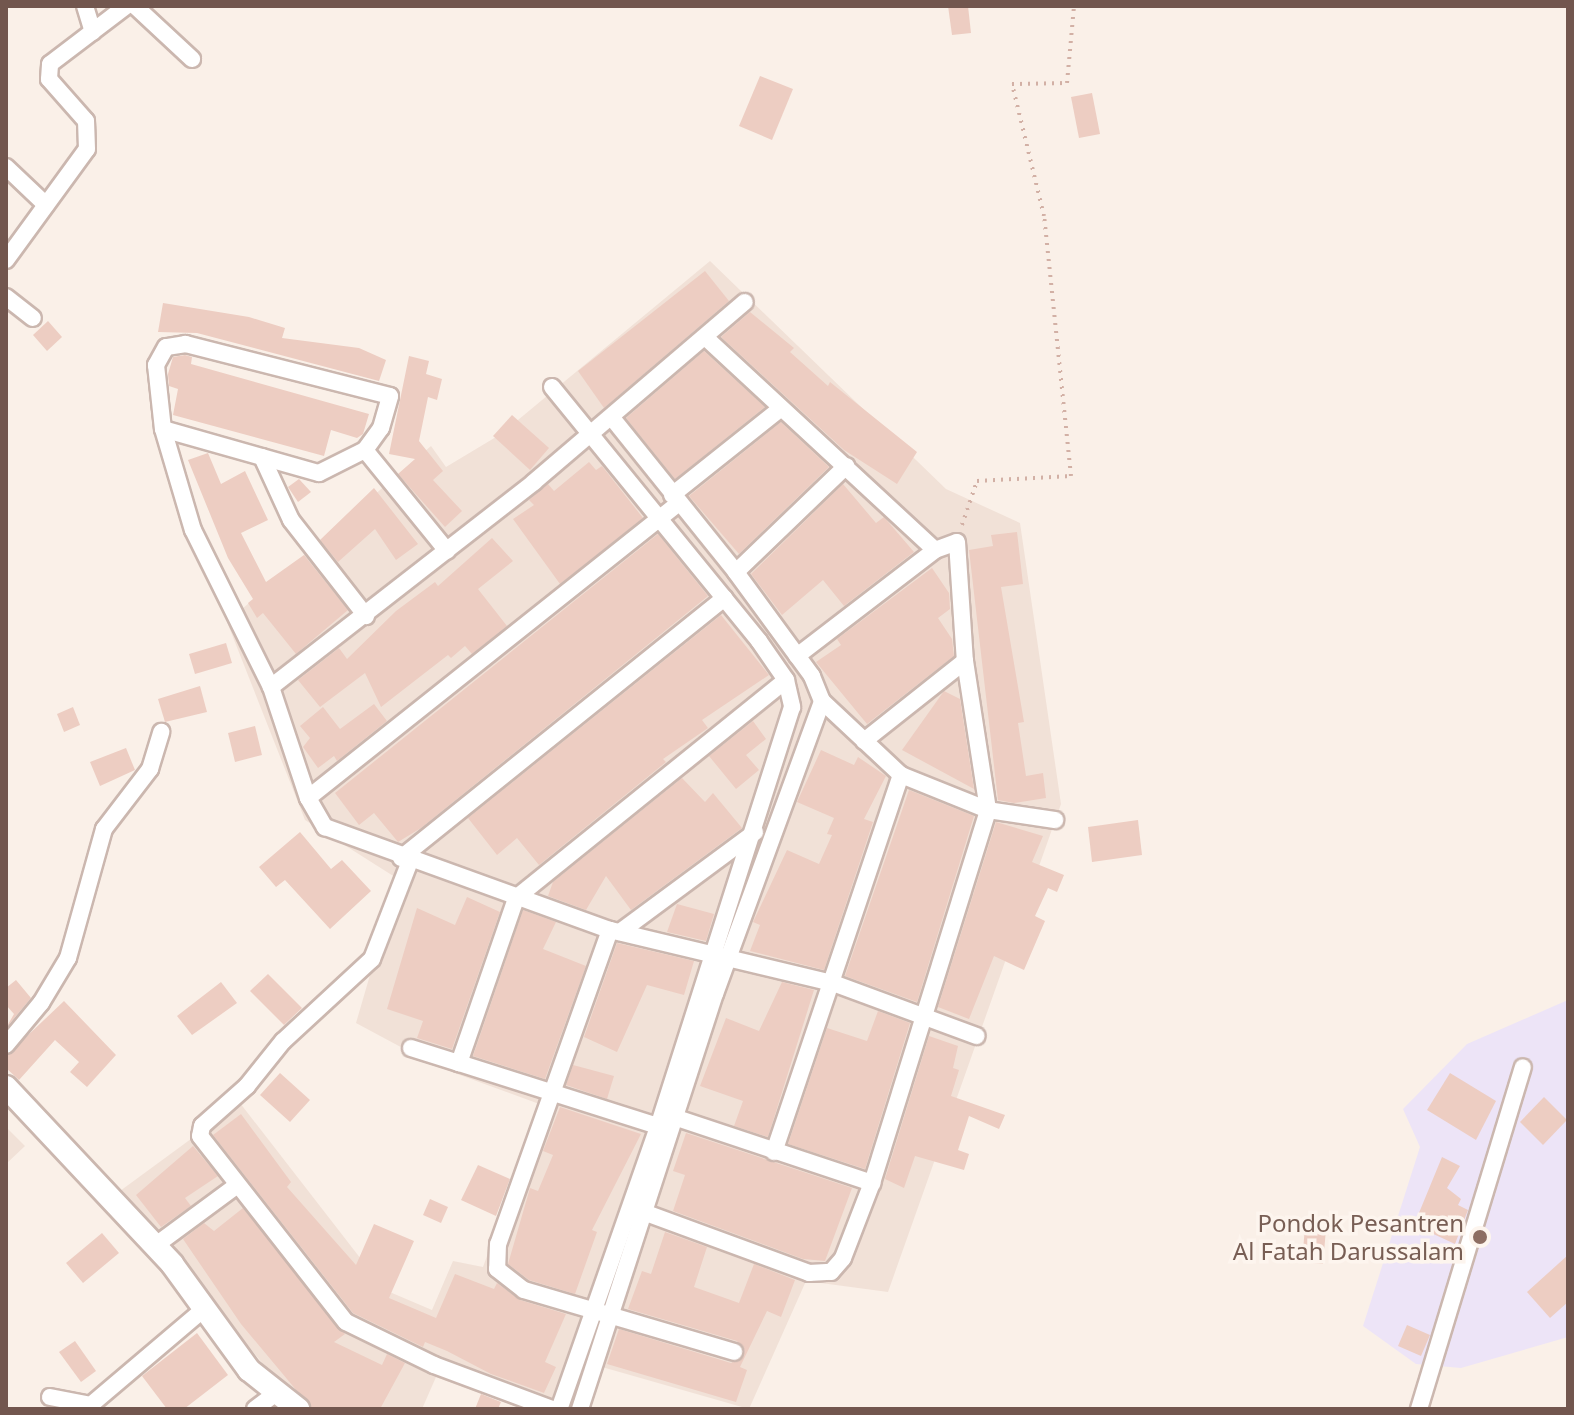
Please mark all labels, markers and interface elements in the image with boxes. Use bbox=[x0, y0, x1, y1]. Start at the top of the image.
place label: Pondok Pesantren Al Fatah Darussalam bbox=[1233, 1209, 1464, 1265]
marker: Pondok Pesantren Al Fatah Darussalam bbox=[1471, 1228, 1489, 1246]

